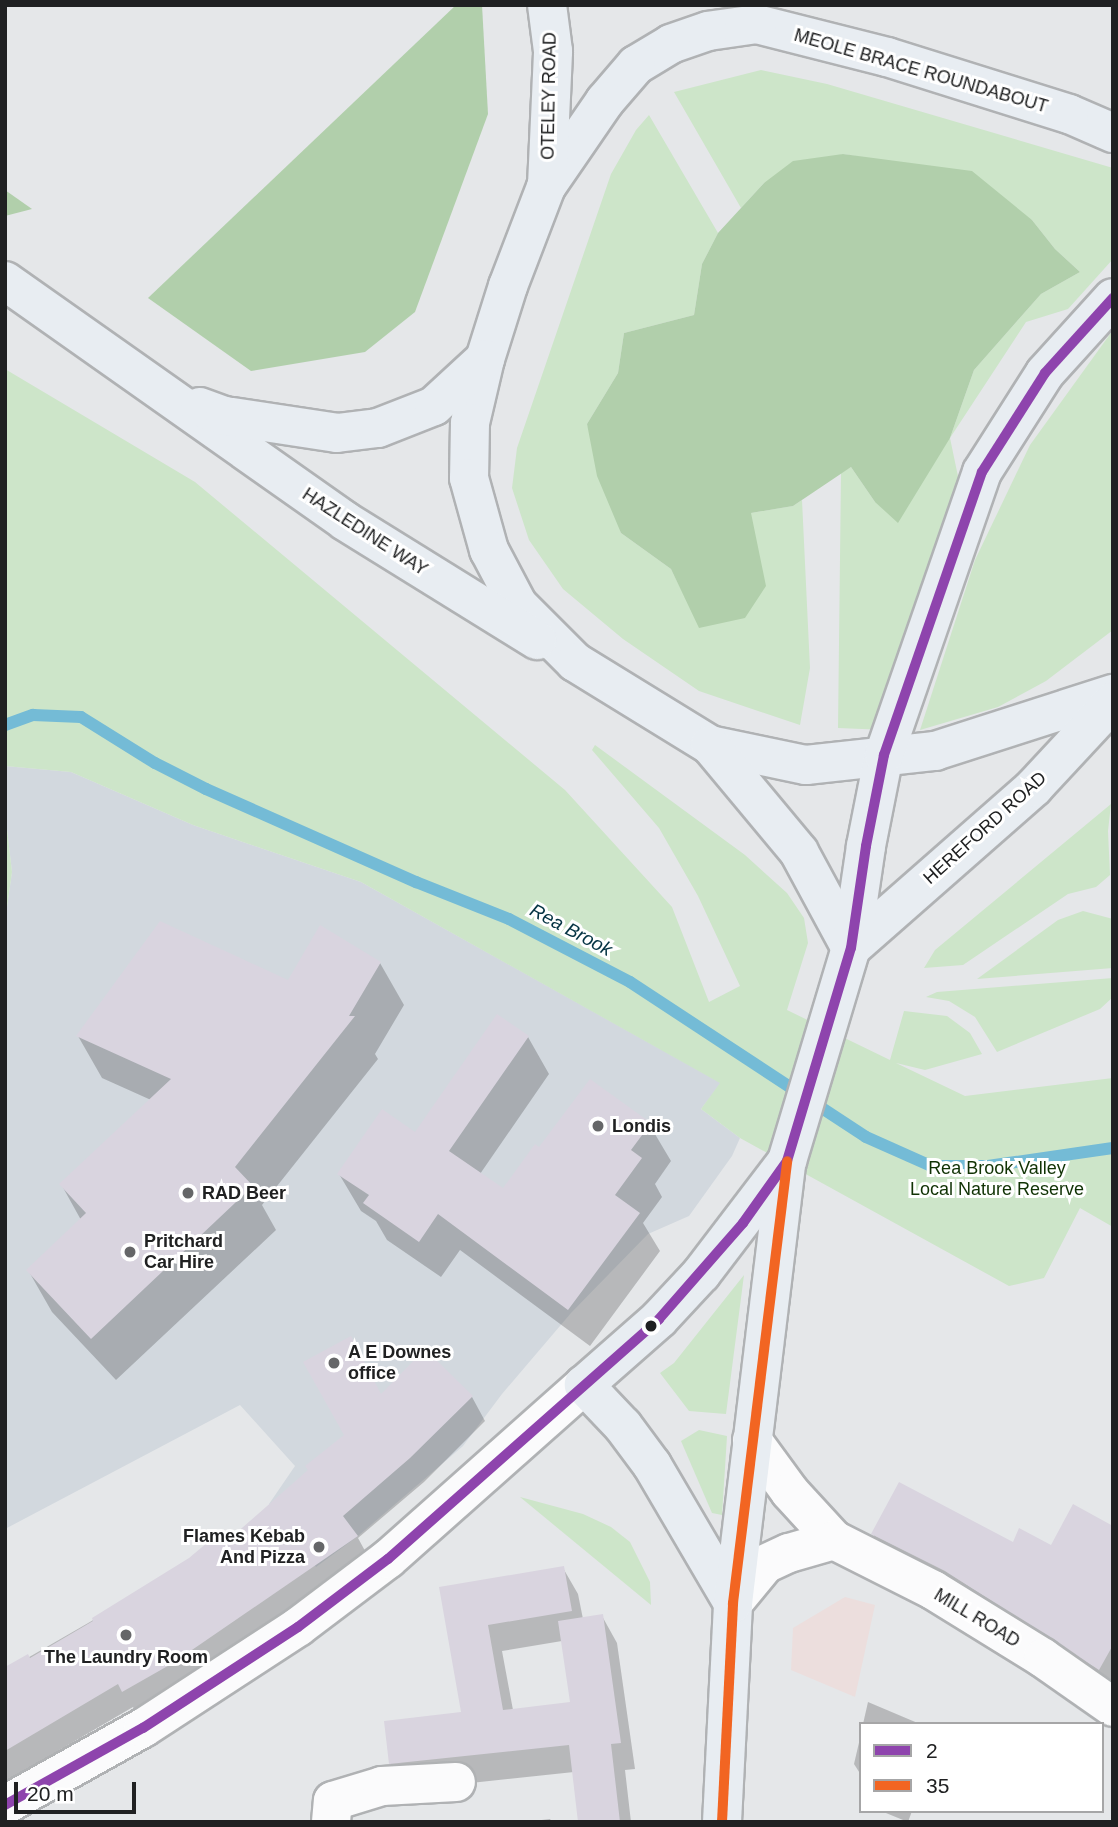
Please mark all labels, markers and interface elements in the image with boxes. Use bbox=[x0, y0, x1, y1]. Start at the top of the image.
street label: MEOLE BRACE ROUNDABOUT bbox=[792, 24, 1050, 118]
street label: OTELEY ROAD bbox=[537, 32, 561, 160]
street label: HAZLEDINE WAY bbox=[298, 483, 432, 581]
street label: HEREFORD ROAD bbox=[919, 767, 1051, 889]
water label: Rea Brook bbox=[526, 899, 616, 961]
place label: Londis bbox=[612, 1115, 671, 1137]
marker: Londis bbox=[590, 1118, 606, 1134]
park label: Rea Brook Valley Local Nature Reserve bbox=[910, 1158, 1084, 1200]
place label: RAD Beer bbox=[202, 1182, 286, 1204]
marker: RAD Beer bbox=[180, 1185, 196, 1201]
place label: Pritchard Car Hire bbox=[144, 1231, 223, 1274]
marker: Pritchard Car Hire bbox=[122, 1244, 138, 1260]
unlabelled marker bbox=[644, 1319, 658, 1333]
place label: A E Downes office bbox=[348, 1342, 452, 1384]
marker: A E Downes office bbox=[326, 1355, 342, 1371]
place label: Flames Kebab And Pizza bbox=[183, 1526, 305, 1568]
marker: Flames Kebab And Pizza bbox=[311, 1539, 327, 1555]
street label: MILL ROAD bbox=[930, 1584, 1024, 1652]
marker: The Laundry Room bbox=[118, 1627, 134, 1643]
place label: The Laundry Room bbox=[44, 1646, 208, 1668]
legend bbox=[859, 1722, 1104, 1813]
text: 2 bbox=[926, 1739, 938, 1762]
scale bar bbox=[18, 1768, 140, 1812]
text: 35 bbox=[926, 1774, 949, 1797]
text: 20 m bbox=[27, 1782, 74, 1805]

